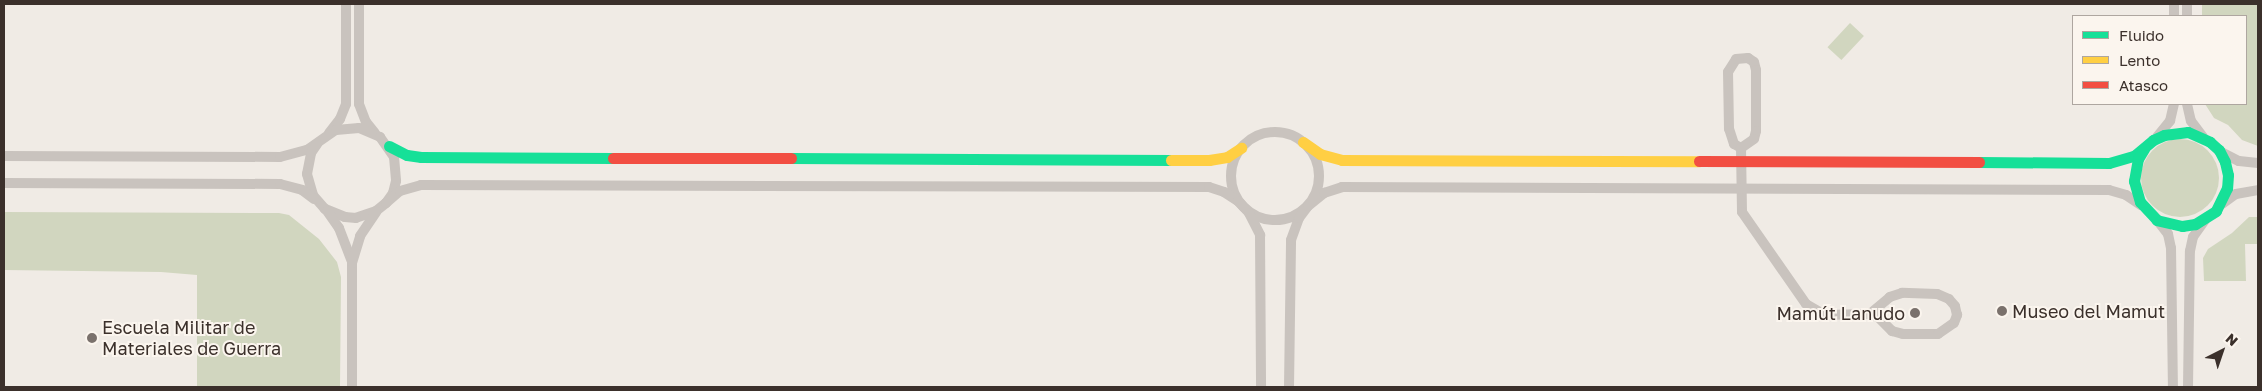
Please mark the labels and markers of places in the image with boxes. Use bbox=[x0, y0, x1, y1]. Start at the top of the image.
place label: Museo del Mamut bbox=[2012, 300, 2165, 322]
place label: Mamút Lanudo bbox=[1776, 302, 1905, 324]
marker: Museo del Mamut bbox=[1996, 305, 2008, 317]
marker: Mamút Lanudo bbox=[1909, 307, 1921, 319]
place label: Escuela Militar de Materiales de Guerra bbox=[102, 317, 281, 359]
marker: Escuela Militar de Materiales de Guerra bbox=[86, 332, 98, 344]

